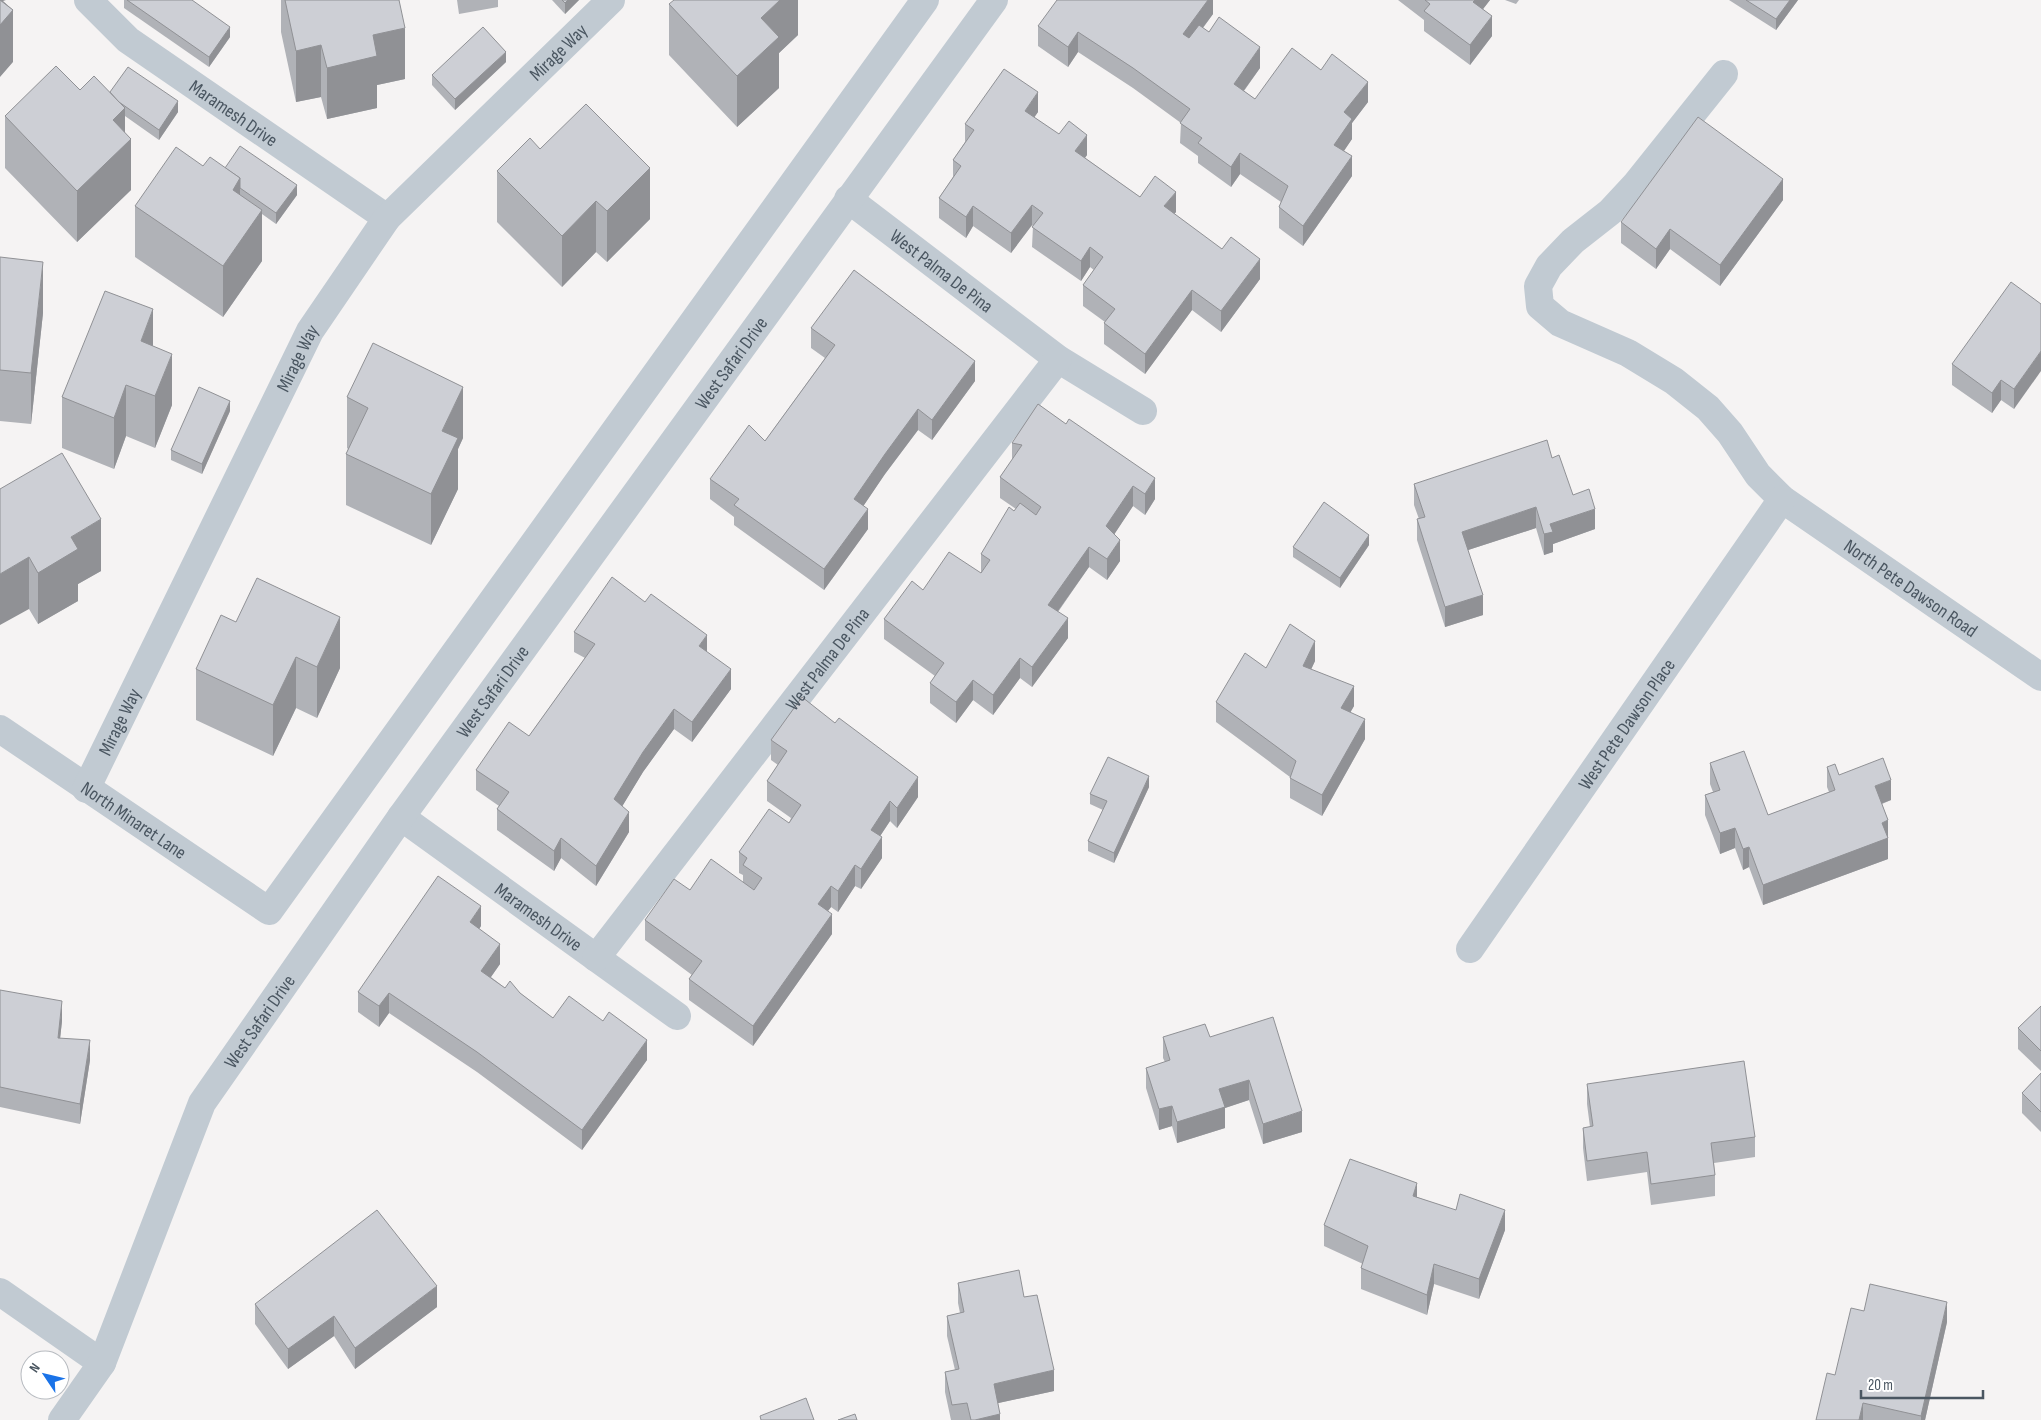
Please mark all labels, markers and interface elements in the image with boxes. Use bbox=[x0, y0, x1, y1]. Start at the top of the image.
street label: Mirage Way bbox=[525, 19, 593, 86]
street label: Maramesh Drive bbox=[184, 76, 282, 152]
street label: West Palma De Pina bbox=[885, 225, 997, 318]
street label: West Safari Drive bbox=[691, 313, 773, 414]
street label: Mirage Way bbox=[272, 320, 325, 396]
street label: North Pete Dawson Road bbox=[1839, 535, 1982, 643]
street label: West Palma De Pina bbox=[781, 604, 875, 716]
street label: West Safari Drive bbox=[452, 641, 535, 743]
street label: West Pete Dawson Place bbox=[1574, 655, 1681, 795]
street label: Mirage Way bbox=[94, 684, 147, 760]
street label: North Minaret Lane bbox=[76, 777, 190, 865]
street label: Maramesh Drive bbox=[490, 878, 586, 957]
street label: West Safari Drive bbox=[220, 971, 301, 1073]
north arrow bbox=[20, 1350, 70, 1400]
text: N bbox=[26, 1360, 44, 1376]
scale bar bbox=[1861, 1368, 1984, 1400]
text: 20 m bbox=[1868, 1376, 1893, 1395]

